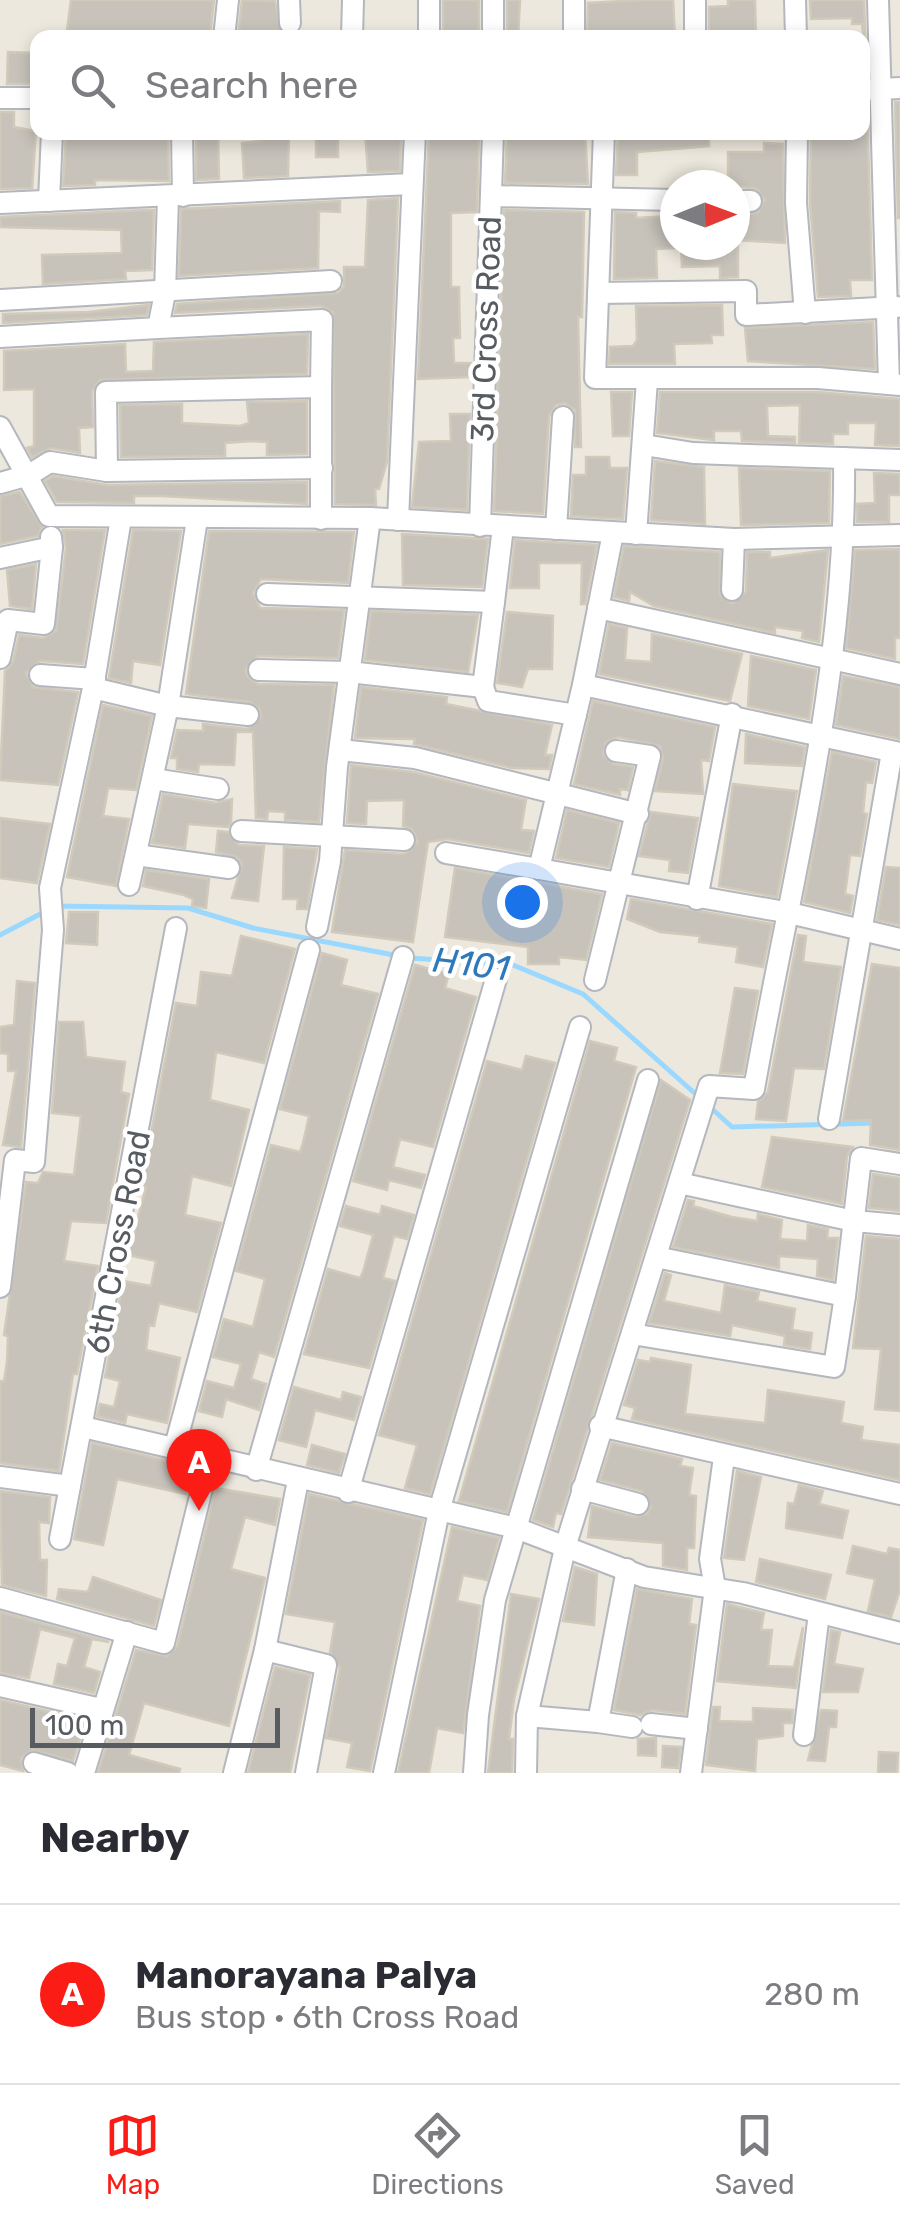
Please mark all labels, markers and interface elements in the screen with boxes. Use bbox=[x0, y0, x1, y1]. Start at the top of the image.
search box bbox=[30, 30, 870, 140]
icon: search bbox=[65, 58, 120, 113]
text: Search here bbox=[145, 62, 358, 108]
north arrow bbox=[660, 170, 750, 260]
street label: 3rd Cross Road bbox=[463, 216, 509, 442]
your location bbox=[497, 877, 548, 928]
water label: H101 bbox=[430, 938, 513, 990]
street label: 6th Cross Road bbox=[78, 1127, 158, 1357]
pin: A bbox=[166, 1428, 232, 1511]
scale bar bbox=[30, 1703, 280, 1748]
text: 100 m bbox=[45, 1709, 124, 1742]
text: Nearby bbox=[40, 1813, 190, 1863]
text: Manorayana Palya bbox=[135, 1952, 477, 1998]
text: A bbox=[61, 1975, 84, 2013]
text: 280 m bbox=[764, 1975, 860, 2013]
text: Bus stop · 6th Cross Road bbox=[135, 1998, 519, 2036]
tab: Map bbox=[105, 2108, 160, 2201]
tab: Directions bbox=[371, 2108, 504, 2201]
tab: Saved bbox=[715, 2108, 795, 2201]

